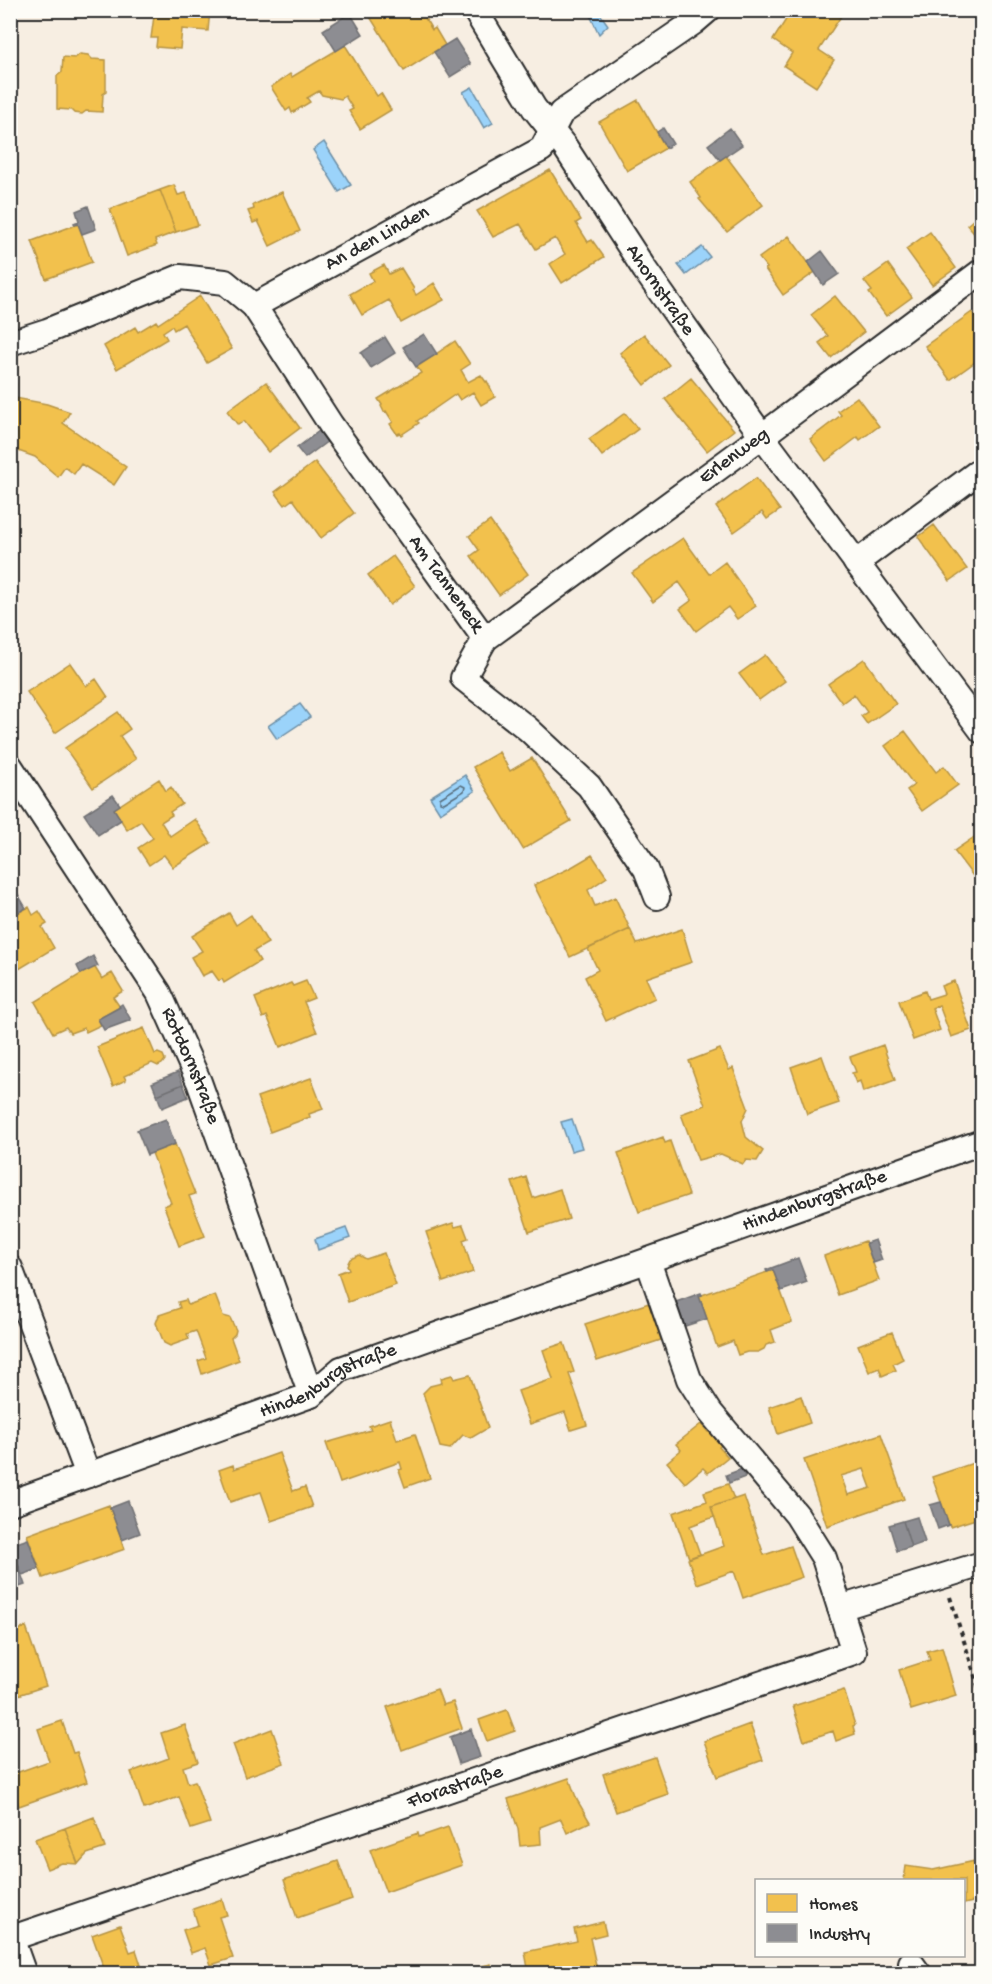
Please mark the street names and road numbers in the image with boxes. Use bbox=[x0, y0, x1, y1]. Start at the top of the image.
street label: An den Linden bbox=[321, 201, 434, 276]
street label: Ahornstraße bbox=[620, 240, 700, 341]
street label: Erlenweg bbox=[695, 423, 774, 490]
street label: Am Tanneneck bbox=[403, 531, 490, 639]
street label: Rotdornstraße bbox=[156, 1004, 225, 1128]
street label: Hindenburgstraße bbox=[739, 1165, 891, 1237]
street label: Hindenburgstraße bbox=[257, 1338, 400, 1424]
street label: Florastraße bbox=[403, 1760, 507, 1815]

